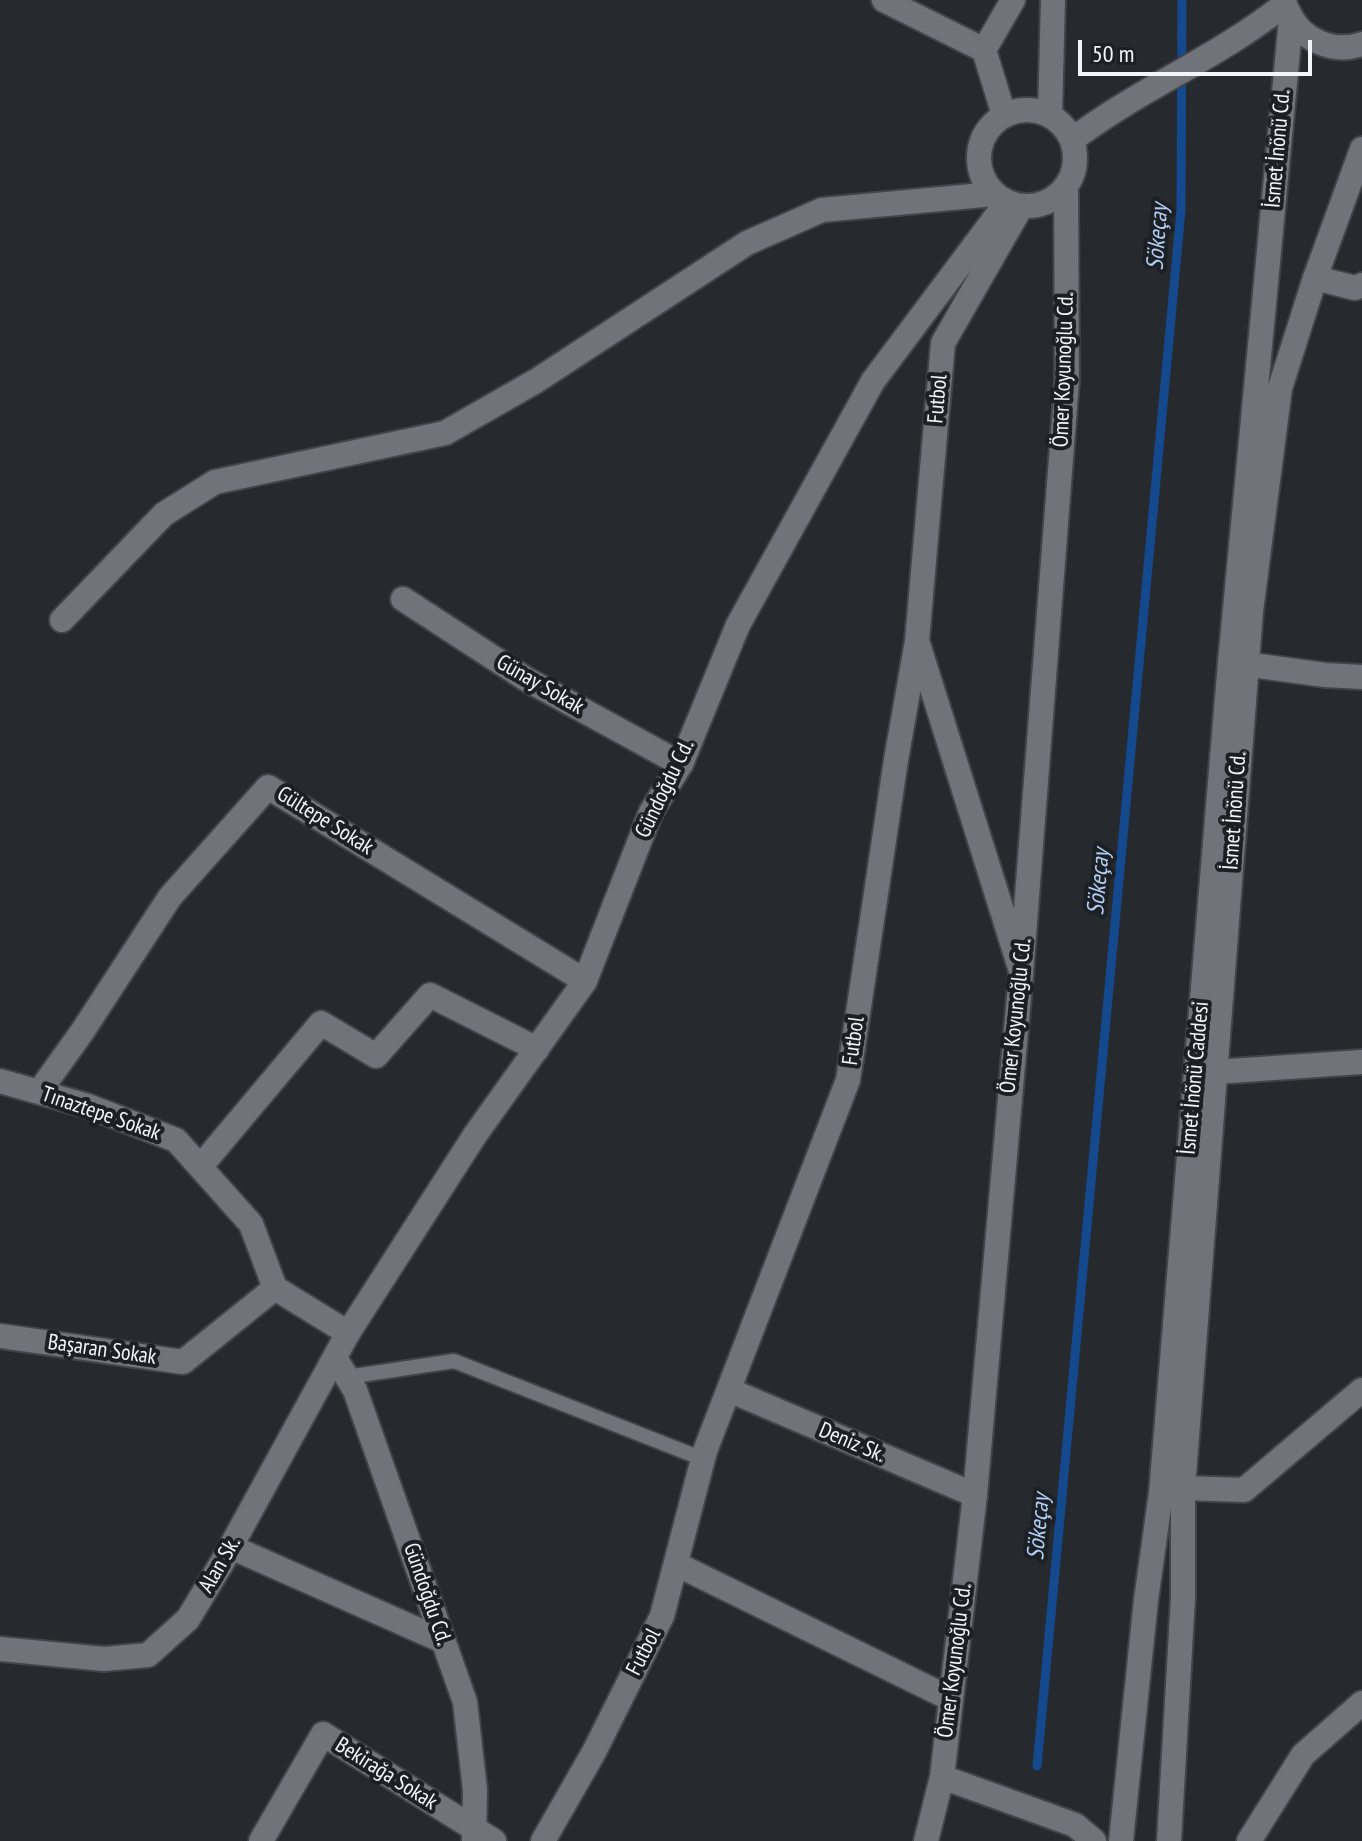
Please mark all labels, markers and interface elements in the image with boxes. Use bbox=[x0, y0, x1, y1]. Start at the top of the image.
scale bar bbox=[1082, 24, 1316, 74]
text: 50 m bbox=[1092, 38, 1134, 69]
street label: İsmet İnönü Cd. bbox=[1260, 89, 1296, 209]
water label: Sökeçay bbox=[1141, 203, 1175, 271]
street label: Ömer Koyunoğlu Cd. bbox=[1048, 292, 1080, 448]
street label: Futbol bbox=[923, 374, 953, 424]
street label: Günay Sokak bbox=[492, 649, 588, 721]
street label: Gündoğdu Cd. bbox=[630, 736, 700, 842]
street label: İsmet İnönü Cd. bbox=[1218, 751, 1252, 871]
street label: Gültepe Sokak bbox=[272, 781, 378, 861]
water label: Sökeçay bbox=[1082, 848, 1116, 916]
street label: Ömer Koyunoğlu Cd. bbox=[995, 938, 1037, 1094]
street label: İsmet İnönü Caddesi bbox=[1175, 1000, 1215, 1156]
street label: Futbol bbox=[838, 1015, 870, 1067]
street label: Tınaztepe Sokak bbox=[38, 1081, 164, 1147]
street label: Başaran Sokak bbox=[46, 1329, 158, 1371]
street label: Deniz Sk. bbox=[815, 1417, 889, 1469]
water label: Sökeçay bbox=[1022, 1493, 1056, 1561]
street label: Alan Sk. bbox=[193, 1532, 247, 1598]
street label: Gündoğdu Cd. bbox=[397, 1540, 457, 1648]
street label: Ömer Koyunoğlu Cd. bbox=[932, 1583, 978, 1739]
street label: Futbol bbox=[621, 1624, 667, 1680]
street label: Bekirağa Sokak bbox=[330, 1732, 442, 1816]

